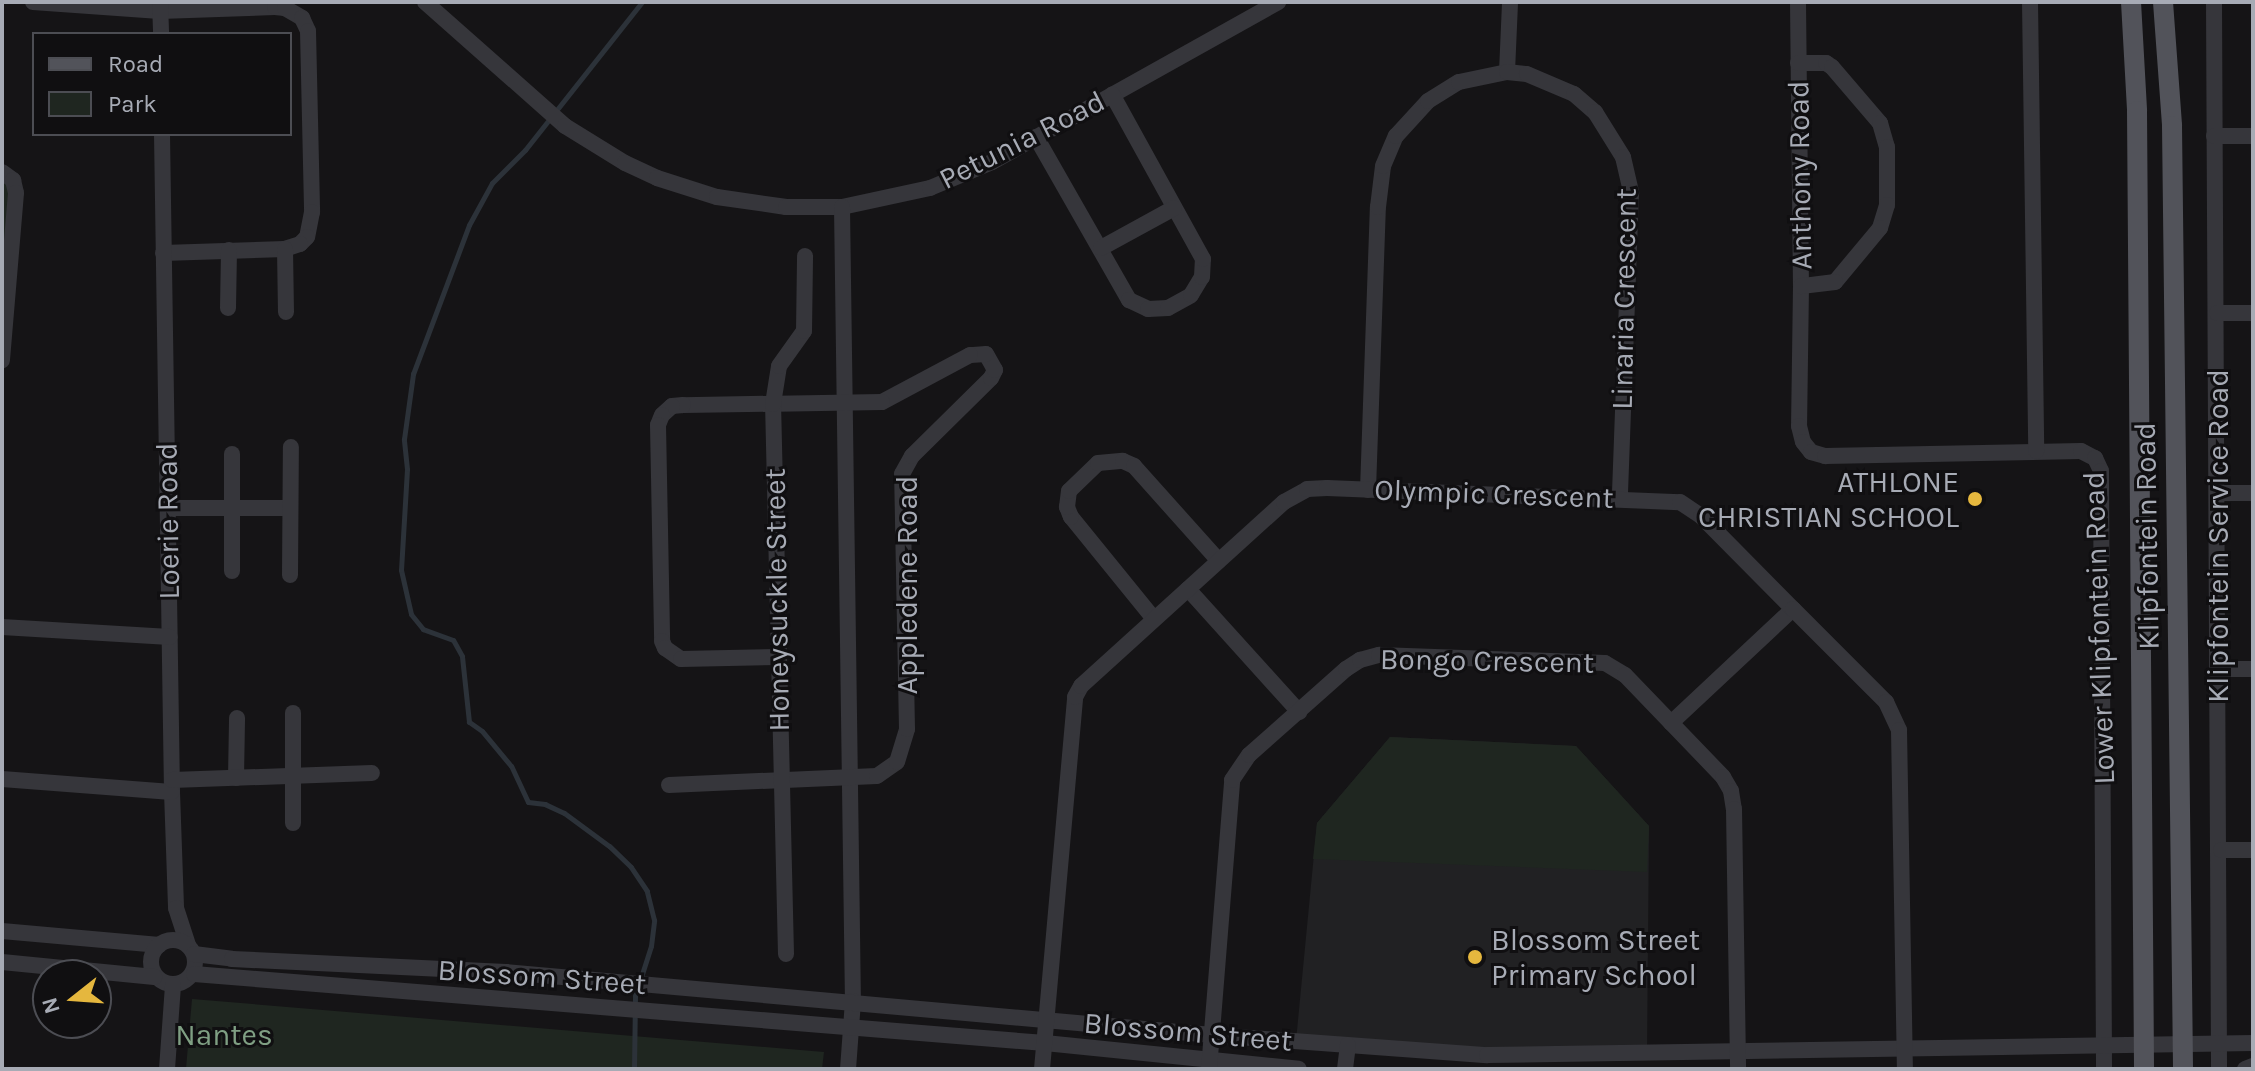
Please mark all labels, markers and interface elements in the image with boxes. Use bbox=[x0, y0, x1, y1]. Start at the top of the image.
legend bbox=[32, 32, 292, 136]
text: Road bbox=[108, 50, 163, 78]
street label: Anthony Road bbox=[1780, 80, 1820, 270]
street label: Petunia Road bbox=[933, 83, 1111, 197]
text: Park bbox=[108, 90, 157, 118]
street label: Linaria Crescent bbox=[1604, 188, 1644, 410]
street label: Klipfontein Service Road bbox=[2200, 369, 2236, 703]
street label: Klipfontein Road bbox=[2127, 422, 2167, 650]
street label: Loerie Road bbox=[149, 442, 187, 600]
place label: ATHLONE CHRISTIAN SCHOOL bbox=[1698, 464, 1959, 534]
street label: Honeysuckle Street bbox=[757, 468, 797, 732]
street label: Lower Klipfontein Road bbox=[2076, 471, 2122, 785]
street label: Olympic Crescent bbox=[1374, 472, 1614, 516]
street label: Appledene Road bbox=[889, 476, 925, 694]
marker: ATHLONE CHRISTIAN SCHOOL bbox=[1966, 490, 1984, 508]
street label: Bongo Crescent bbox=[1380, 641, 1594, 681]
place label: Blossom Street Primary School bbox=[1491, 922, 1700, 992]
marker: Blossom Street Primary School bbox=[1466, 948, 1484, 966]
street label: Blossom Street bbox=[437, 952, 647, 1002]
north arrow bbox=[32, 959, 112, 1039]
text: N bbox=[36, 994, 66, 1017]
street label: Blossom Street bbox=[1082, 1005, 1294, 1059]
park label: Nantes bbox=[175, 1017, 273, 1053]

